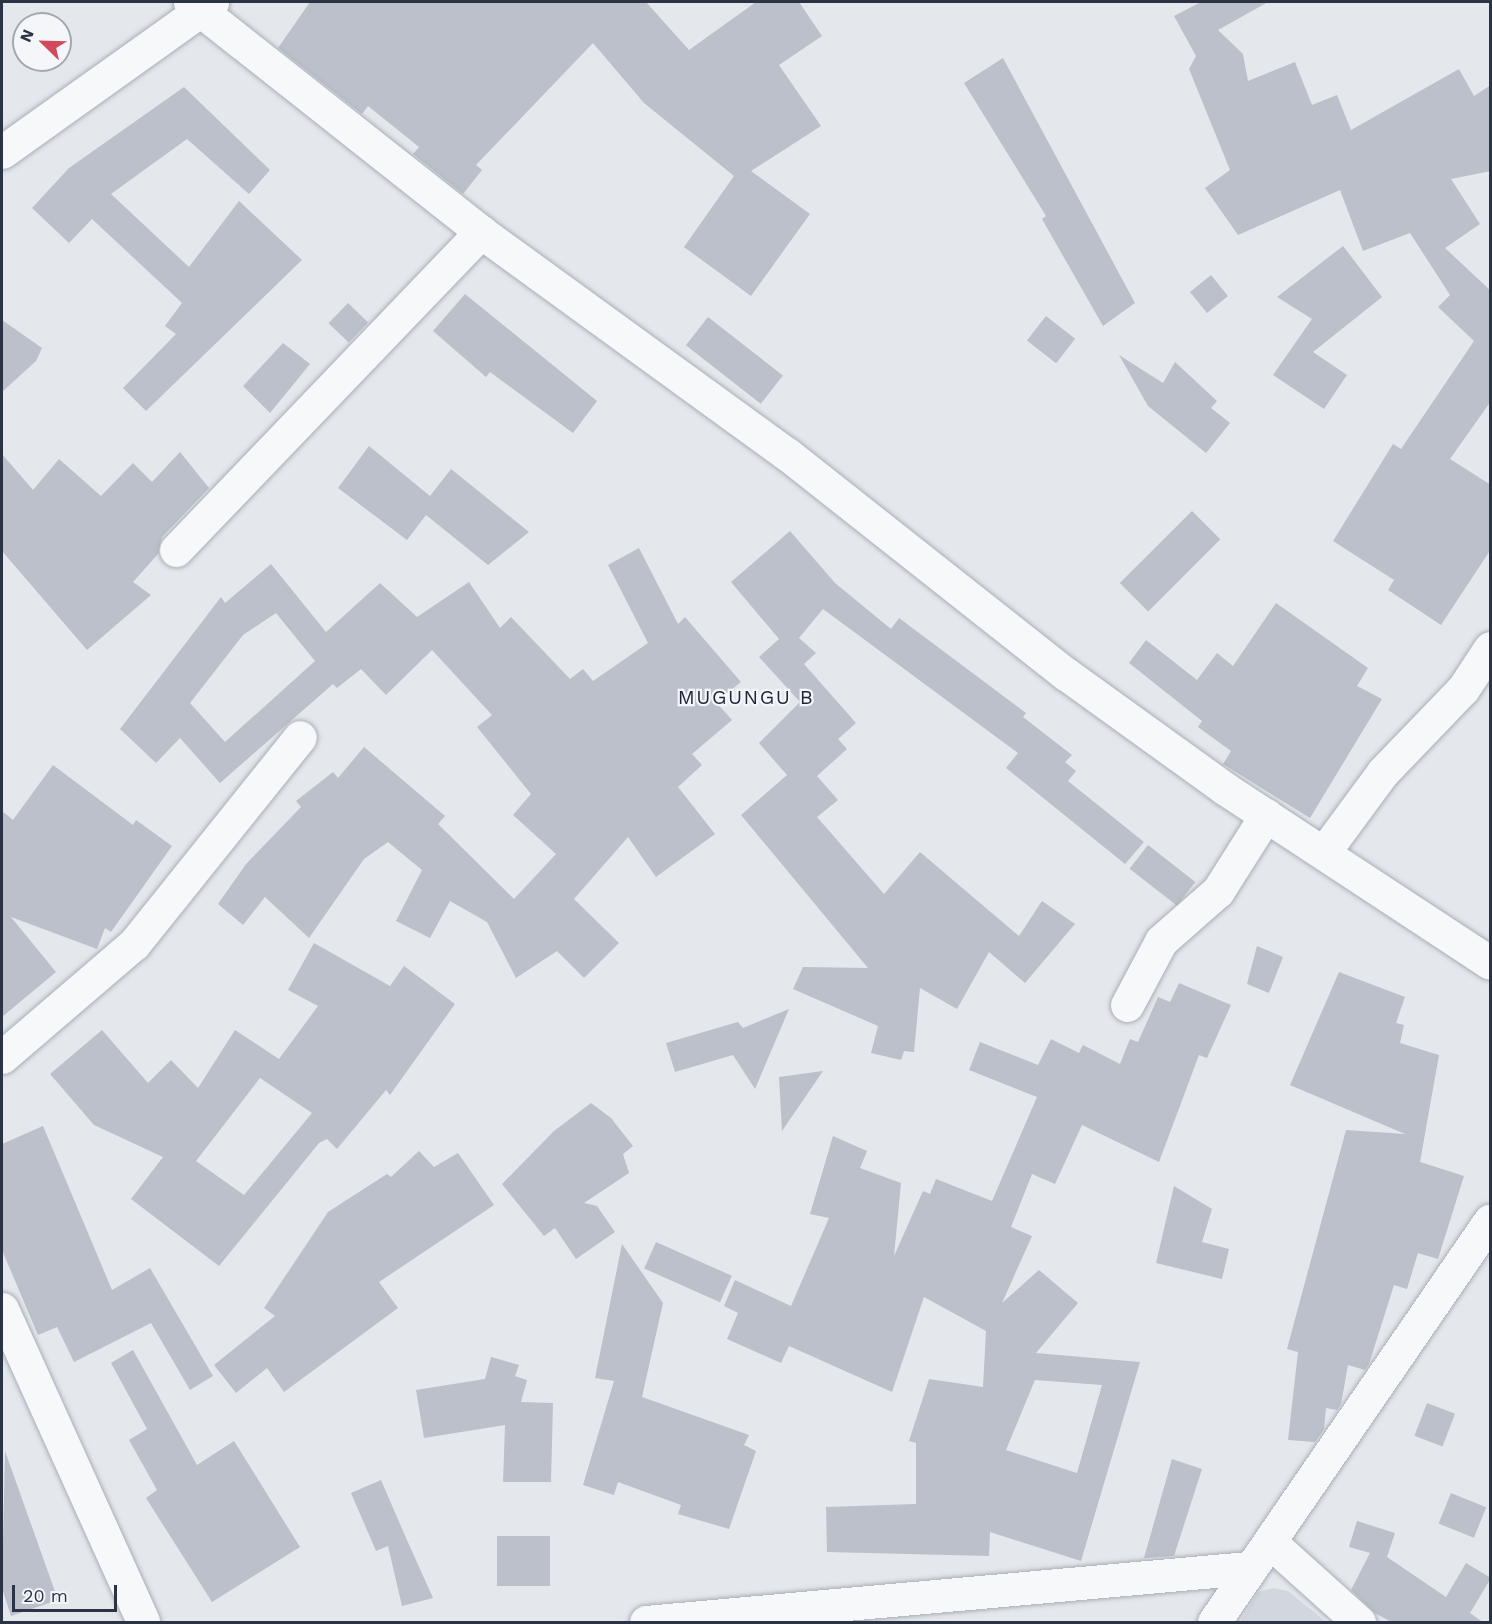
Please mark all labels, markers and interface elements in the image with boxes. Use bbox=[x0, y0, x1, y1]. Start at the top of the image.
north arrow bbox=[12, 12, 72, 72]
text: N bbox=[16, 26, 38, 45]
district label: MUGUNGU B bbox=[678, 685, 814, 709]
scale bar bbox=[15, 1573, 120, 1611]
text: 20 m bbox=[23, 1585, 68, 1606]

